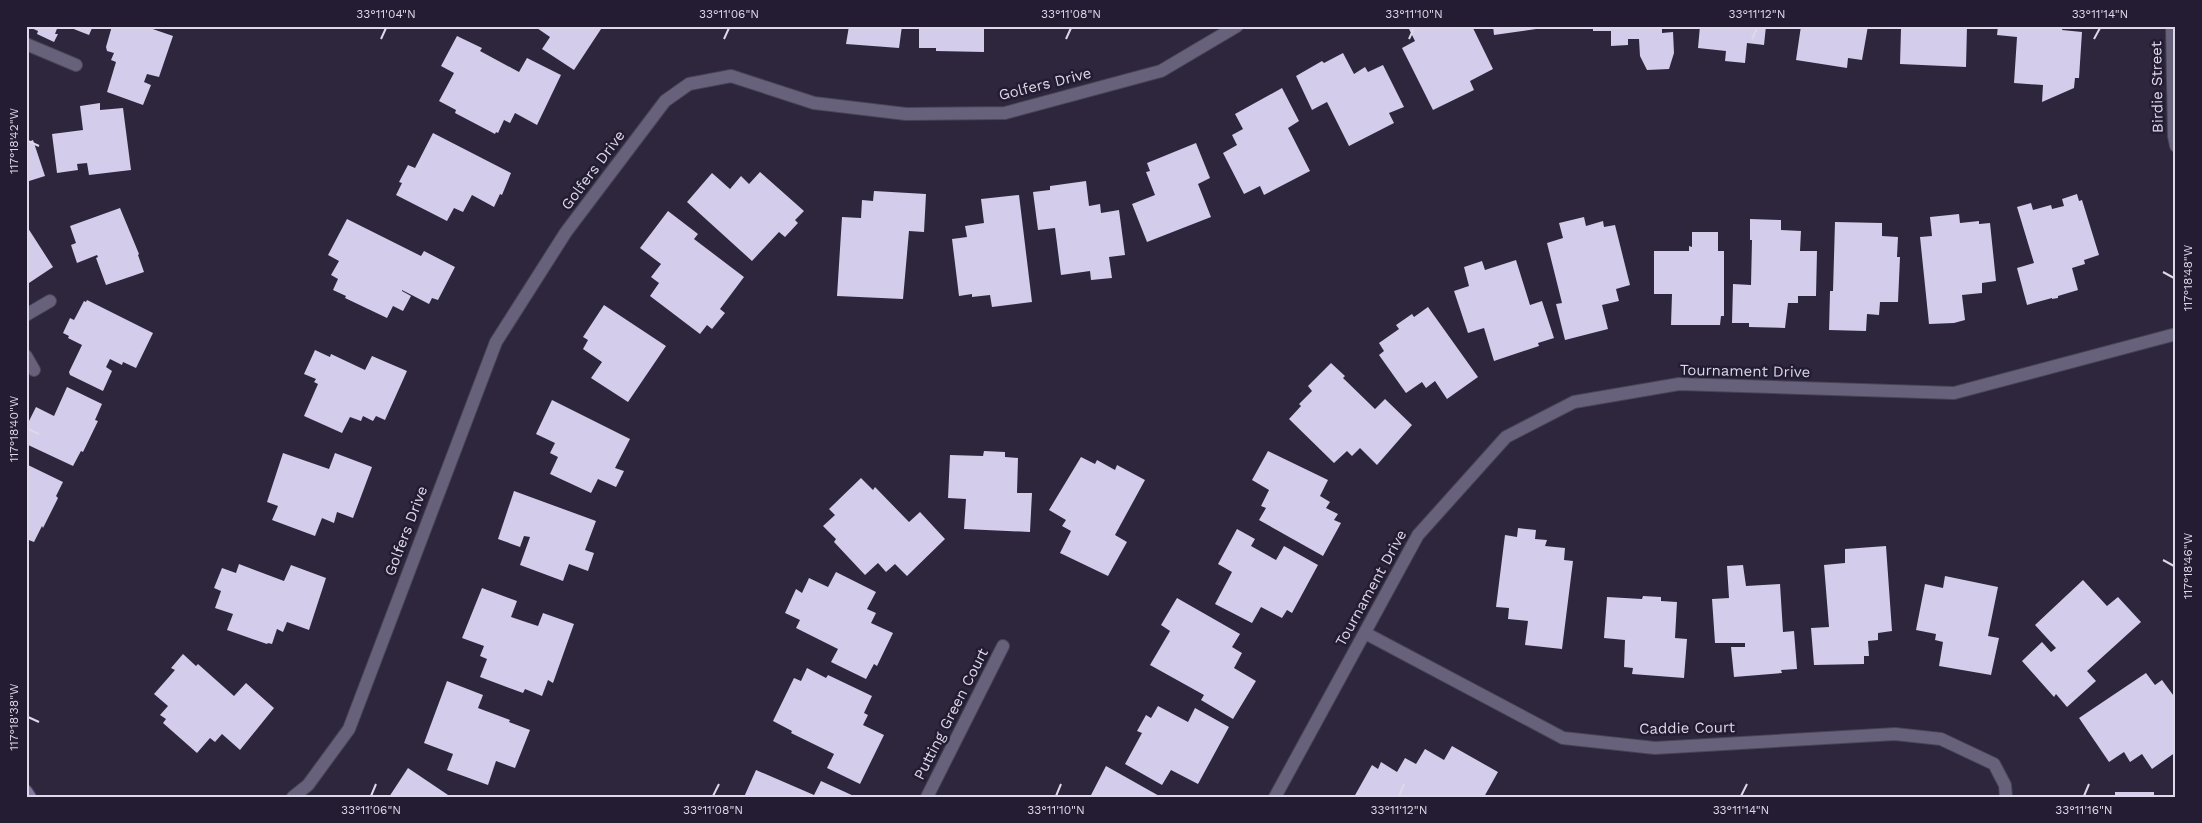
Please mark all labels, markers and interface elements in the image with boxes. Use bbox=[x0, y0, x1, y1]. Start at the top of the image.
text: 33°11'04"N bbox=[356, 7, 416, 21]
text: 33°11'06"N bbox=[699, 7, 759, 21]
text: 33°11'08"N bbox=[1041, 7, 1101, 21]
text: 33°11'10"N bbox=[1385, 7, 1443, 21]
text: 33°11'12"N bbox=[1728, 7, 1786, 21]
text: 33°11'14"N bbox=[2072, 7, 2128, 21]
street label: Birdie Street bbox=[2147, 40, 2167, 133]
street label: Golfers Drive bbox=[997, 64, 1093, 104]
text: 117°18'42"W bbox=[7, 107, 21, 174]
street label: Golfers Drive bbox=[557, 127, 629, 213]
text: 117°18'48"W bbox=[2181, 244, 2195, 311]
street label: Tournament Drive bbox=[1680, 361, 1810, 381]
text: 117°18'40"W bbox=[7, 395, 21, 462]
street label: Golfers Drive bbox=[381, 483, 431, 579]
street label: Tournament Drive bbox=[1332, 527, 1410, 649]
text: 117°18'46"W bbox=[2181, 532, 2195, 599]
street label: Putting Green Court bbox=[910, 645, 992, 783]
text: 117°18'38"W bbox=[7, 683, 21, 751]
street label: Caddie Court bbox=[1639, 718, 1736, 738]
text: 33°11'06"N bbox=[341, 803, 401, 817]
text: 33°11'08"N bbox=[683, 803, 743, 817]
text: 33°11'10"N bbox=[1027, 803, 1085, 817]
text: 33°11'12"N bbox=[1370, 803, 1428, 817]
text: 33°11'14"N bbox=[1713, 803, 1769, 817]
text: 33°11'16"N bbox=[2055, 803, 2113, 817]

